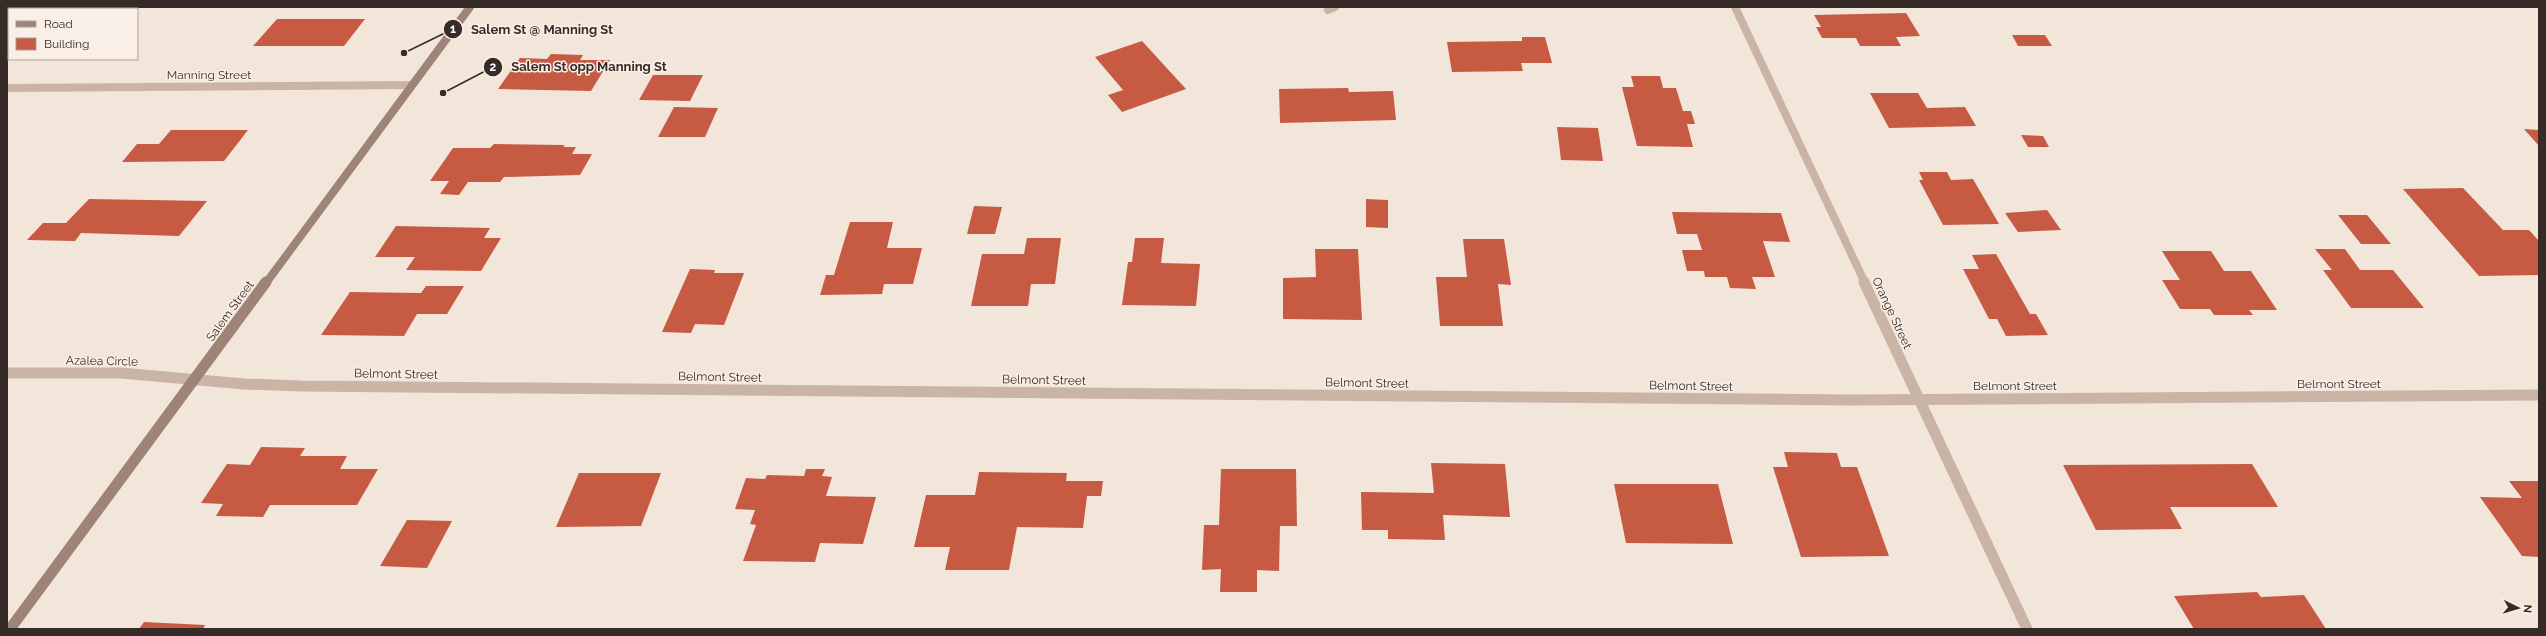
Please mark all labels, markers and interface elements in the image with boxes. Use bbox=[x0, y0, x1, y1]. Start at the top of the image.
legend bbox=[8, 8, 138, 60]
text: Road bbox=[44, 17, 73, 31]
callout: Salem St @ Manning St bbox=[443, 17, 622, 42]
text: 1 bbox=[450, 22, 456, 36]
text: Salem St @ Manning St bbox=[471, 22, 613, 37]
text: Building bbox=[44, 37, 90, 51]
callout: Salem St opp Manning St bbox=[483, 54, 675, 79]
text: Salem St opp Manning St bbox=[511, 59, 667, 74]
text: 2 bbox=[490, 60, 497, 74]
street label: Manning Street bbox=[167, 68, 251, 82]
street label: Orange Street bbox=[1869, 275, 1915, 351]
street label: Salem Street bbox=[203, 278, 257, 344]
street label: Azalea Circle bbox=[66, 353, 138, 369]
street label: Belmont Street bbox=[354, 366, 438, 382]
street label: Belmont Street bbox=[678, 369, 762, 385]
street label: Belmont Street bbox=[1002, 372, 1086, 388]
street label: Belmont Street bbox=[1325, 375, 1409, 391]
street label: Belmont Street bbox=[2297, 377, 2381, 391]
street label: Belmont Street bbox=[1649, 378, 1733, 394]
street label: Belmont Street bbox=[1973, 379, 2057, 393]
north arrow bbox=[2498, 588, 2538, 628]
text: N bbox=[2521, 604, 2534, 614]

